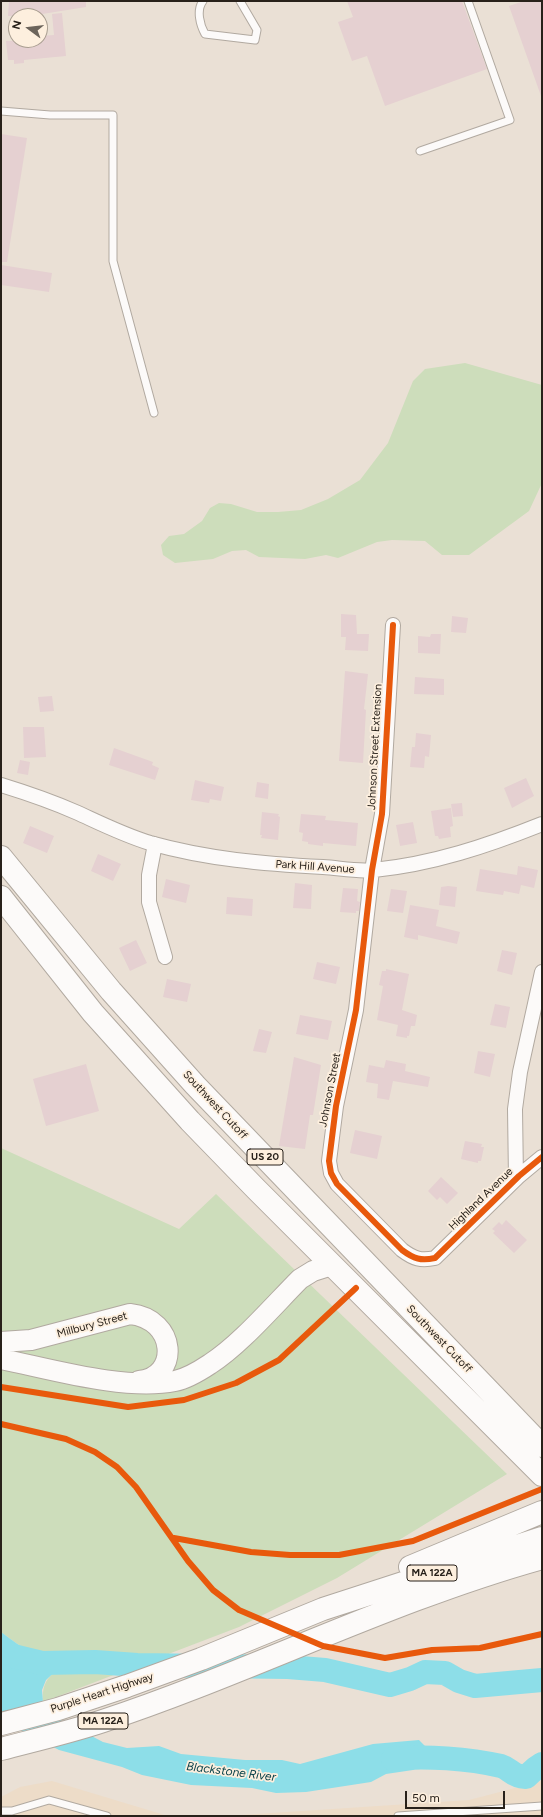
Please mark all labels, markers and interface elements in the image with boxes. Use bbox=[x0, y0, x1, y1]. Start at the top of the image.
north arrow bbox=[8, 8, 48, 48]
text: N bbox=[10, 19, 24, 31]
street label: Johnson Street Extension bbox=[365, 684, 385, 810]
street label: Park Hill Avenue bbox=[275, 858, 355, 876]
street label: Johnson Street bbox=[316, 1052, 344, 1128]
street label: Southwest Cutoff bbox=[180, 1068, 250, 1142]
road number: US 20 bbox=[247, 1149, 283, 1165]
street label: Highland Avenue bbox=[446, 1165, 516, 1233]
street label: Southwest Cutoff bbox=[403, 1303, 475, 1375]
street label: Millbury Street bbox=[55, 1309, 129, 1341]
road number: MA 122A bbox=[407, 1565, 457, 1581]
street label: Purple Heart Highway bbox=[49, 1670, 155, 1716]
road number: MA 122A bbox=[78, 1713, 128, 1729]
water label: Blackstone River bbox=[186, 1759, 276, 1785]
scale bar bbox=[407, 1783, 507, 1809]
text: 50 m bbox=[412, 1791, 440, 1805]

